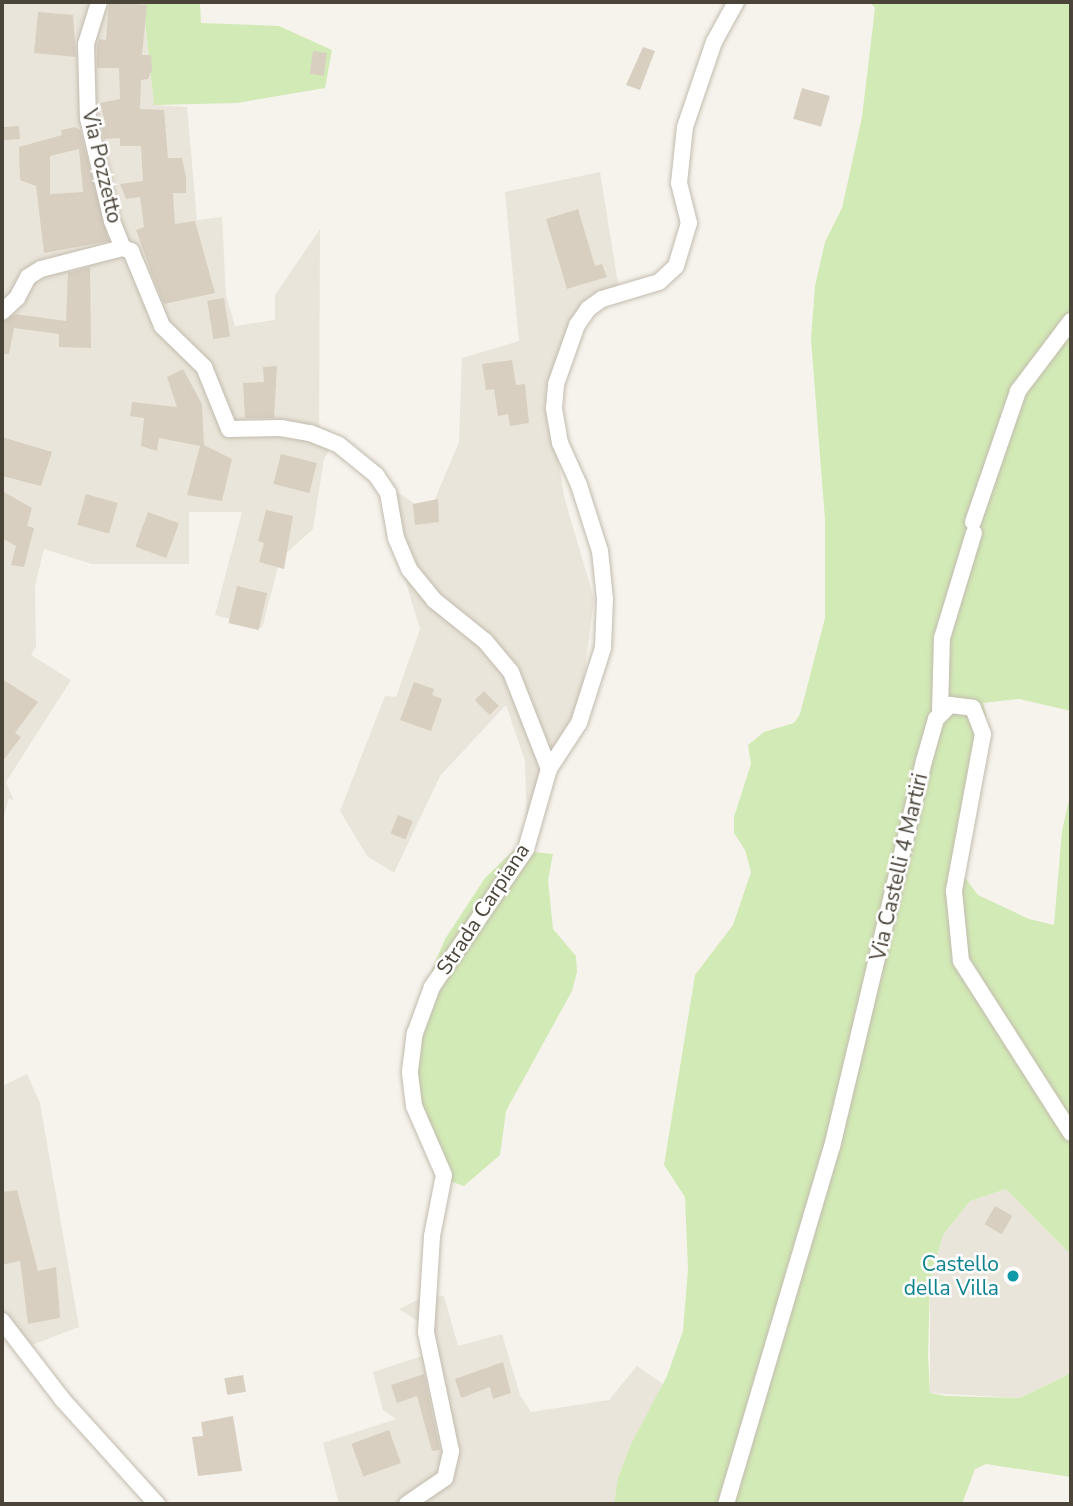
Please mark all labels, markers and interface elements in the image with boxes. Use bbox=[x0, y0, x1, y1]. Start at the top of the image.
street label: Via Pozzetto bbox=[77, 106, 127, 226]
street label: Via Castelli 4 Martiri bbox=[865, 771, 933, 963]
street label: Strada Carpiana bbox=[431, 839, 535, 979]
place label: Castello della Villa bbox=[904, 1251, 999, 1301]
marker: Castello della Villa bbox=[1005, 1268, 1021, 1284]

